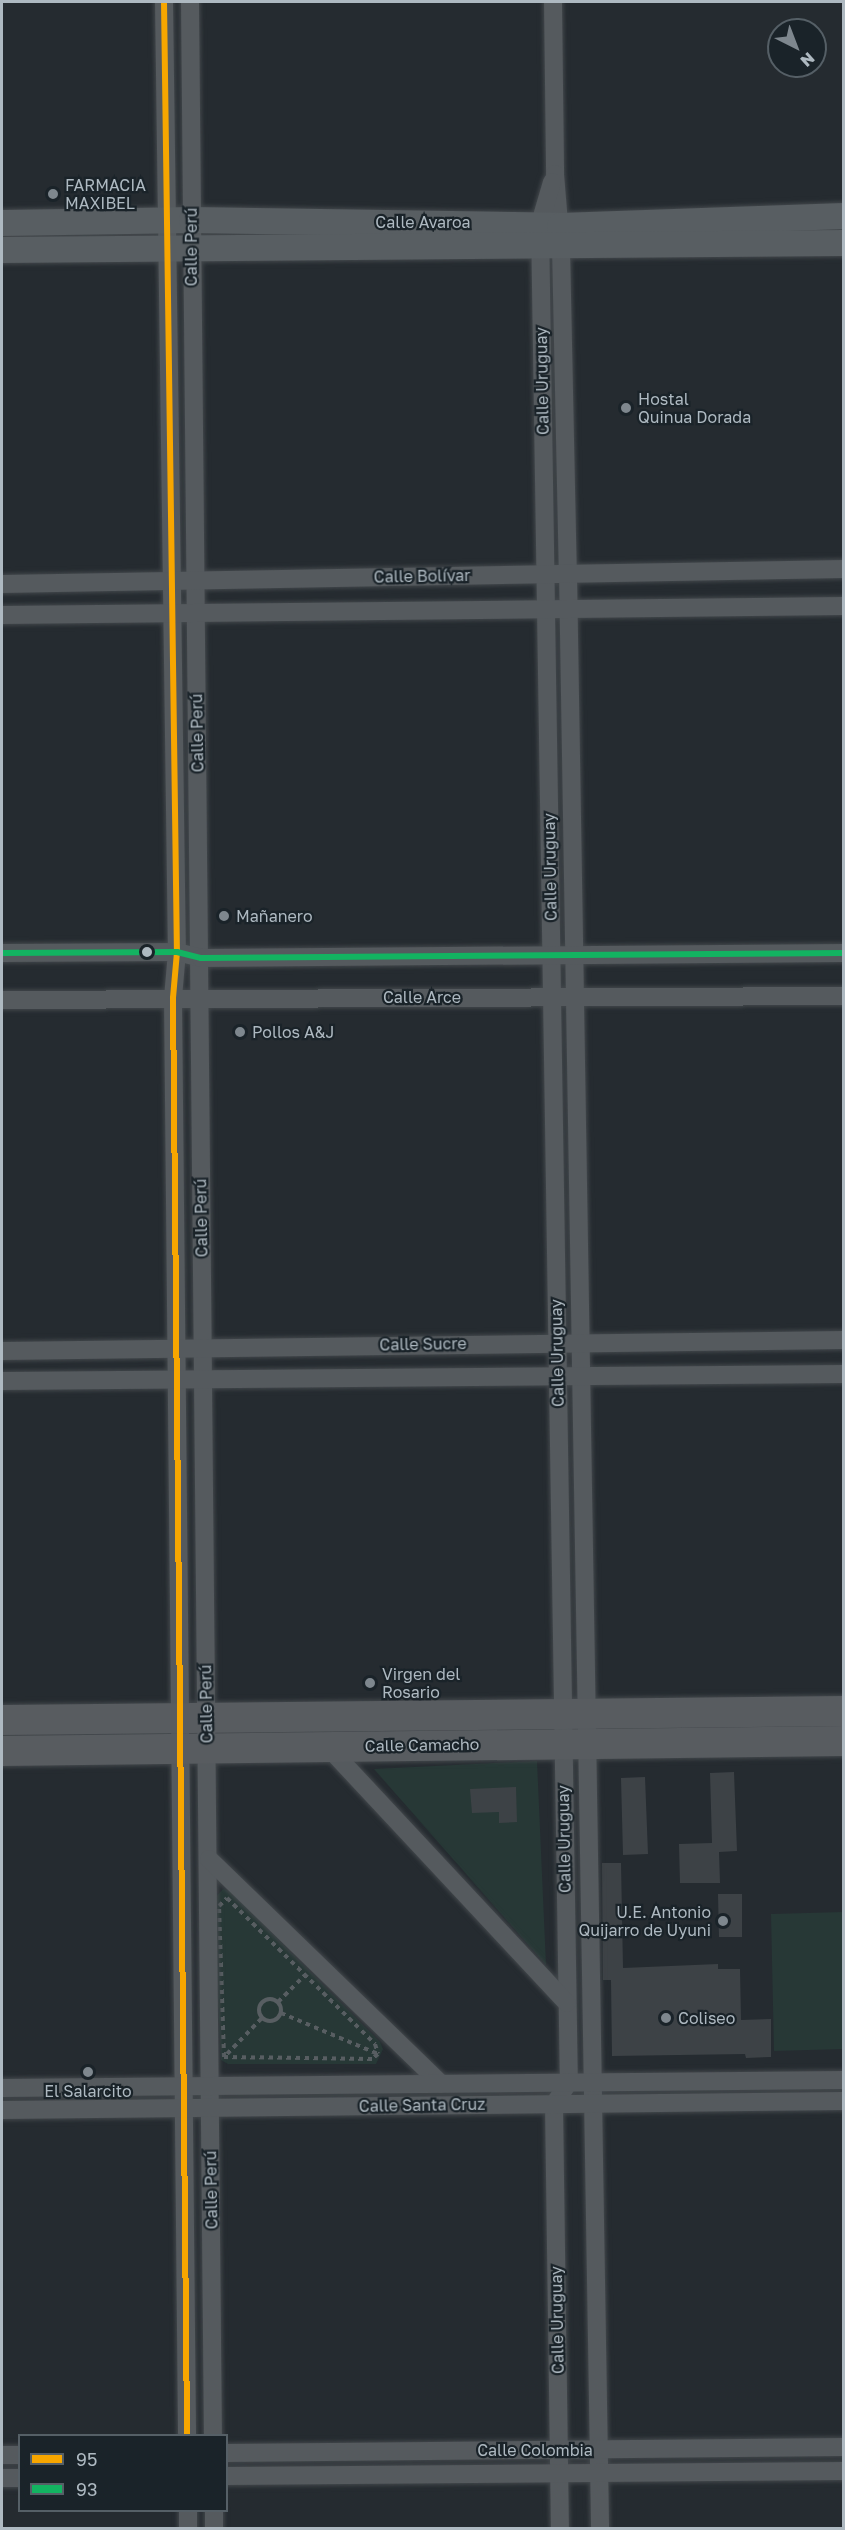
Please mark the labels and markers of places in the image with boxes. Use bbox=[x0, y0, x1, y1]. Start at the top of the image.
place label: FARMACIA MAXIBEL bbox=[65, 175, 146, 213]
marker: FARMACIA MAXIBEL bbox=[46, 187, 60, 201]
place label: Hostal Quinua Dorada bbox=[638, 389, 751, 427]
marker: Hostal Quinua Dorada bbox=[619, 401, 633, 415]
place label: Mañanero bbox=[236, 906, 312, 926]
marker: Mañanero bbox=[217, 909, 231, 923]
unlabelled marker bbox=[141, 946, 153, 958]
place label: Pollos A&J bbox=[252, 1022, 334, 1042]
marker: Pollos A&J bbox=[233, 1025, 247, 1039]
place label: Virgen del Rosario bbox=[382, 1664, 460, 1702]
marker: Virgen del Rosario bbox=[363, 1676, 377, 1690]
place label: U.E. Antonio Quijarro de Uyuni bbox=[578, 1902, 711, 1940]
marker: U.E. Antonio Quijarro de Uyuni bbox=[716, 1914, 730, 1928]
place label: Coliseo bbox=[678, 2008, 735, 2028]
marker: Coliseo bbox=[659, 2011, 673, 2025]
marker: El Salarcito bbox=[81, 2065, 95, 2079]
place label: El Salarcito bbox=[44, 2081, 132, 2101]

